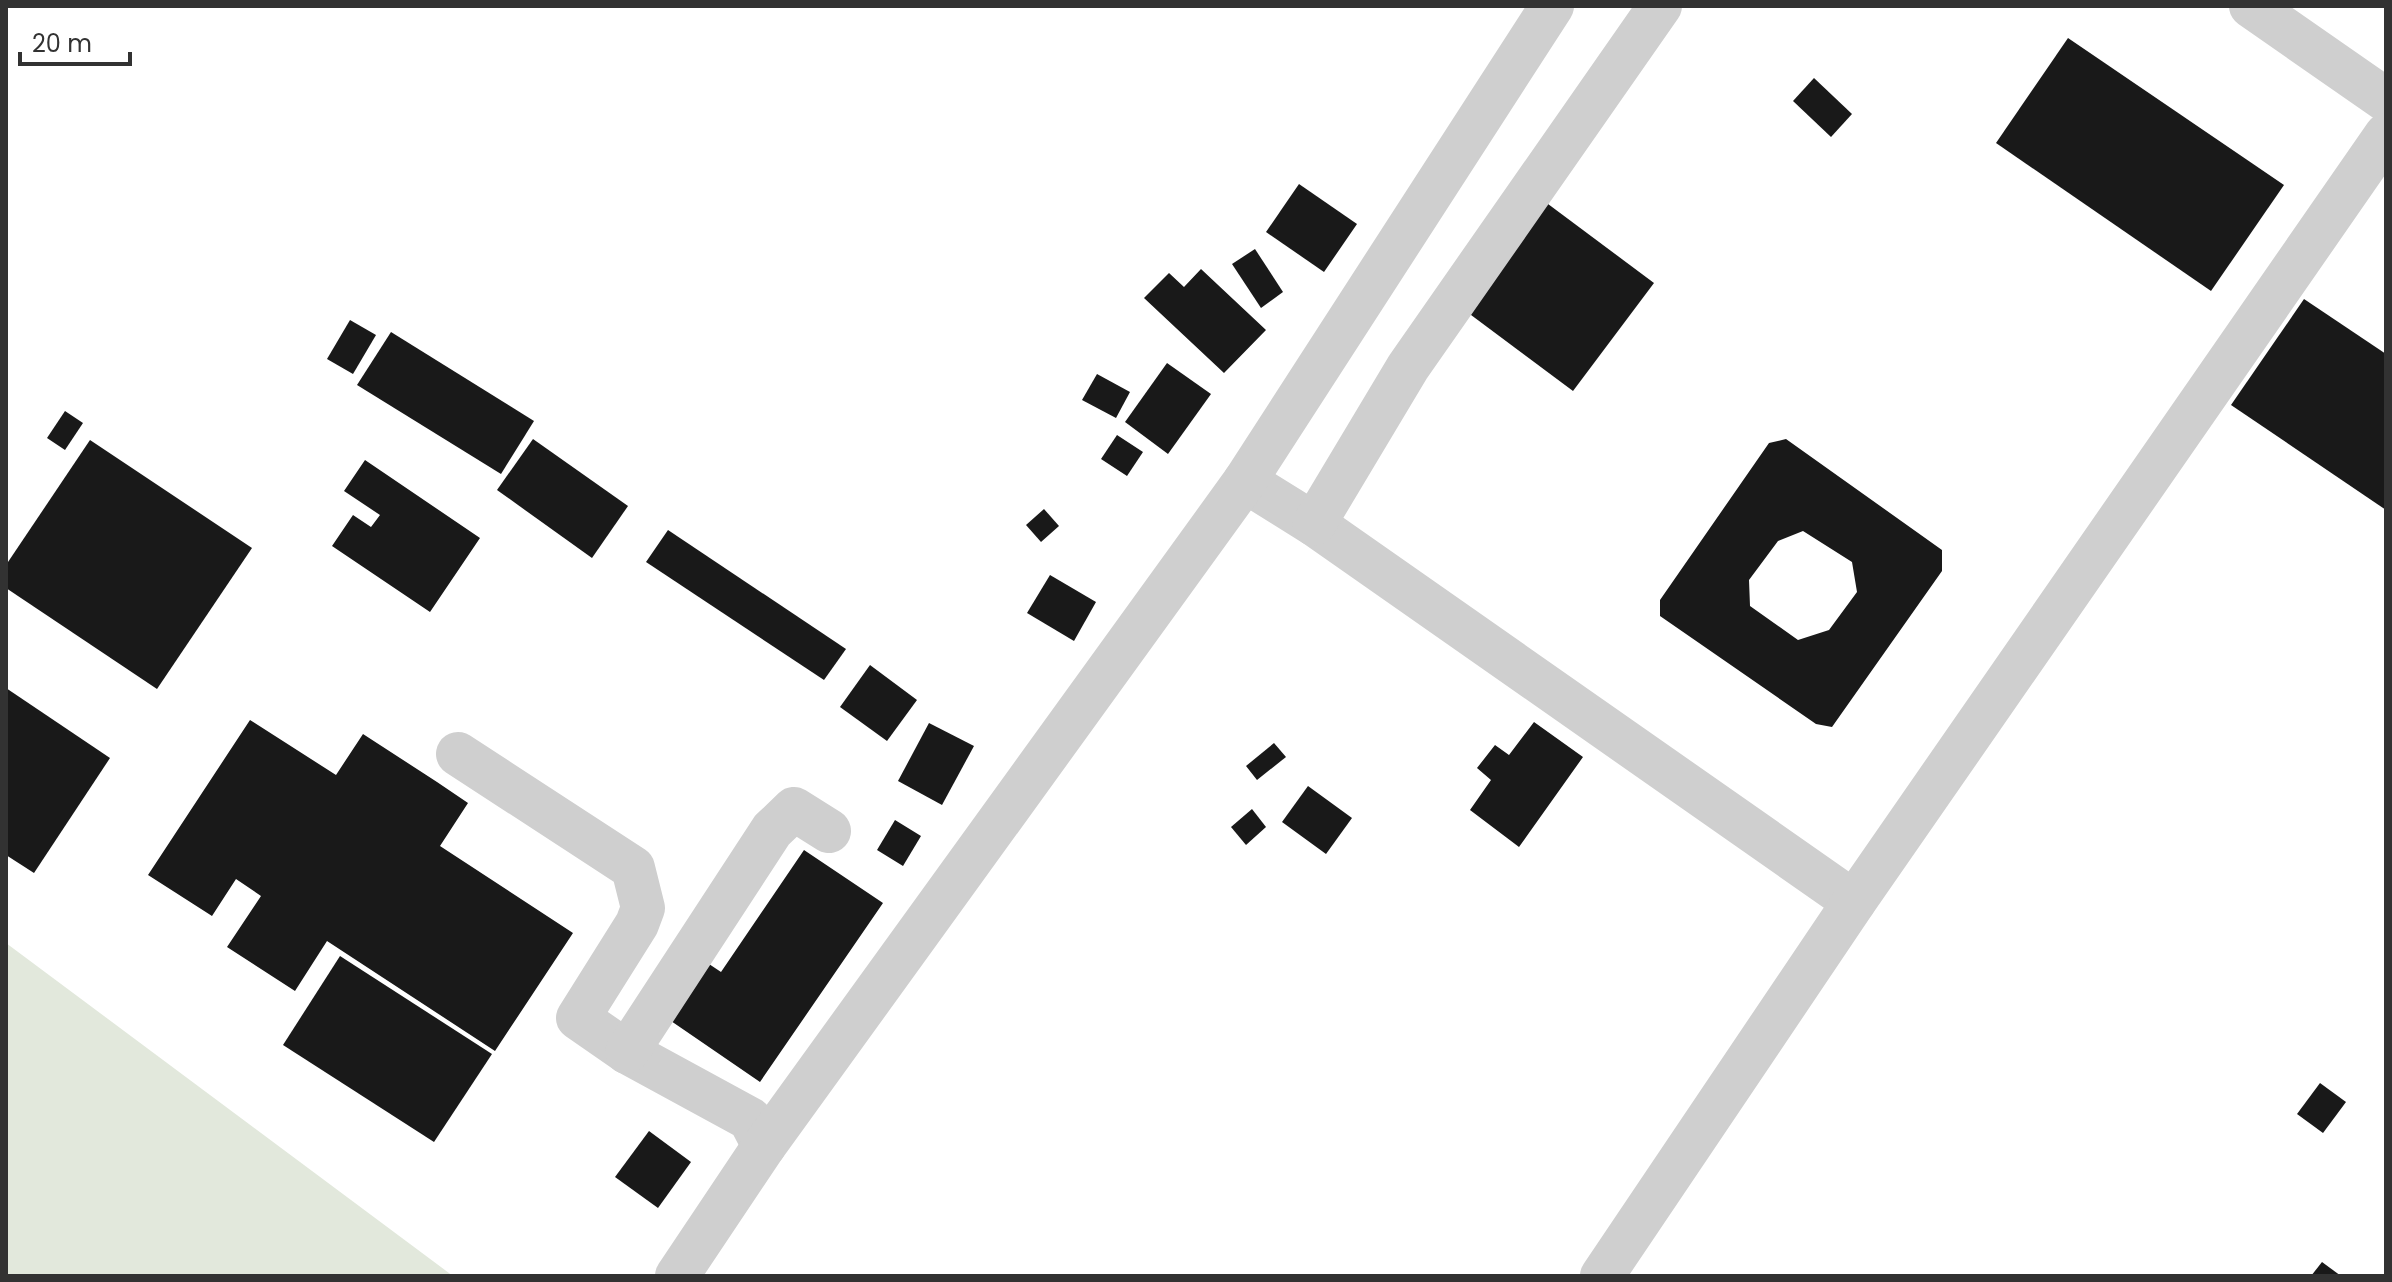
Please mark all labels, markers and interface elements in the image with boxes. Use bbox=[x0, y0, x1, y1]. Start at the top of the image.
scale bar bbox=[20, 16, 130, 66]
text: 20 m bbox=[32, 27, 92, 60]

